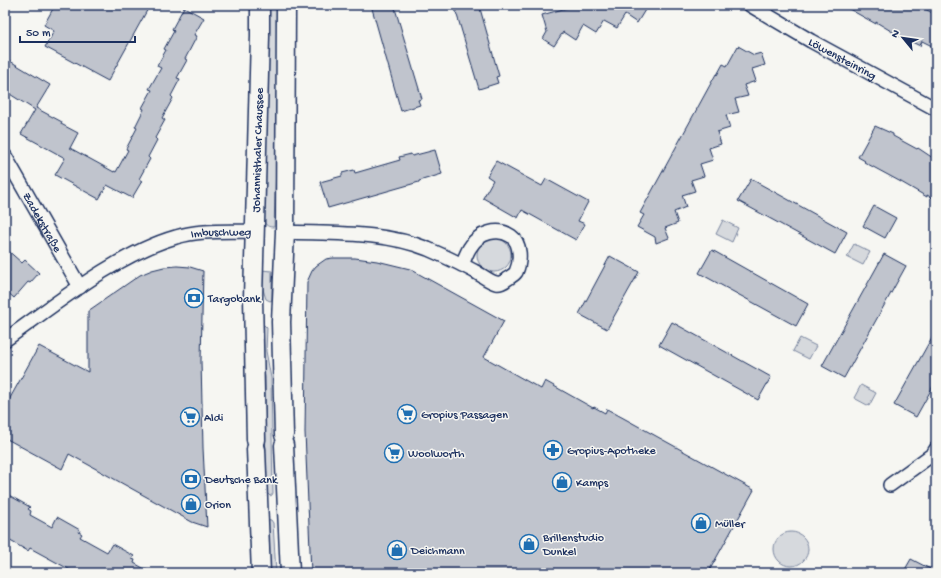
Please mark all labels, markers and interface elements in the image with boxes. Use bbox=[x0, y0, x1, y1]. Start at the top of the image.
scale bar bbox=[20, 18, 135, 44]
north arrow bbox=[883, 18, 923, 58]
text: 50 m bbox=[26, 27, 51, 41]
text: N bbox=[889, 28, 903, 40]
street label: Löwensteinring bbox=[805, 36, 878, 84]
street label: Johannisthaler Chaussee bbox=[250, 87, 268, 213]
street label: Zadekstraße bbox=[18, 190, 64, 256]
street label: Imbuschweg bbox=[190, 226, 252, 242]
bank icon: Targobank bbox=[183, 287, 205, 309]
place label: Targobank bbox=[207, 293, 262, 307]
supermarket icon: Gropius Passagen bbox=[396, 403, 418, 425]
supermarket icon: Aldi bbox=[179, 406, 201, 428]
place label: Gropius Passagen bbox=[421, 409, 508, 423]
place label: Aldi bbox=[204, 412, 224, 426]
pharmacy icon: Gropius-Apotheke bbox=[542, 439, 564, 461]
supermarket icon: Woolworth bbox=[383, 442, 405, 464]
place label: Gropius-Apotheke bbox=[567, 445, 656, 459]
place label: Woolworth bbox=[408, 448, 465, 462]
bank icon: Deutsche Bank bbox=[180, 468, 202, 490]
shop icon: Kamps bbox=[551, 471, 573, 493]
place label: Deutsche Bank bbox=[204, 474, 279, 488]
place label: Kamps bbox=[576, 477, 609, 491]
shop icon: Orion bbox=[180, 493, 202, 515]
place label: Orion bbox=[205, 499, 231, 513]
shop icon: Müller bbox=[690, 512, 712, 534]
place label: Müller bbox=[715, 518, 746, 532]
place label: Brillenstudio Dunkel bbox=[542, 532, 604, 560]
shop icon: Brillenstudio Dunkel bbox=[518, 533, 540, 555]
shop icon: Deichmann bbox=[386, 539, 408, 561]
place label: Deichmann bbox=[410, 545, 465, 559]

